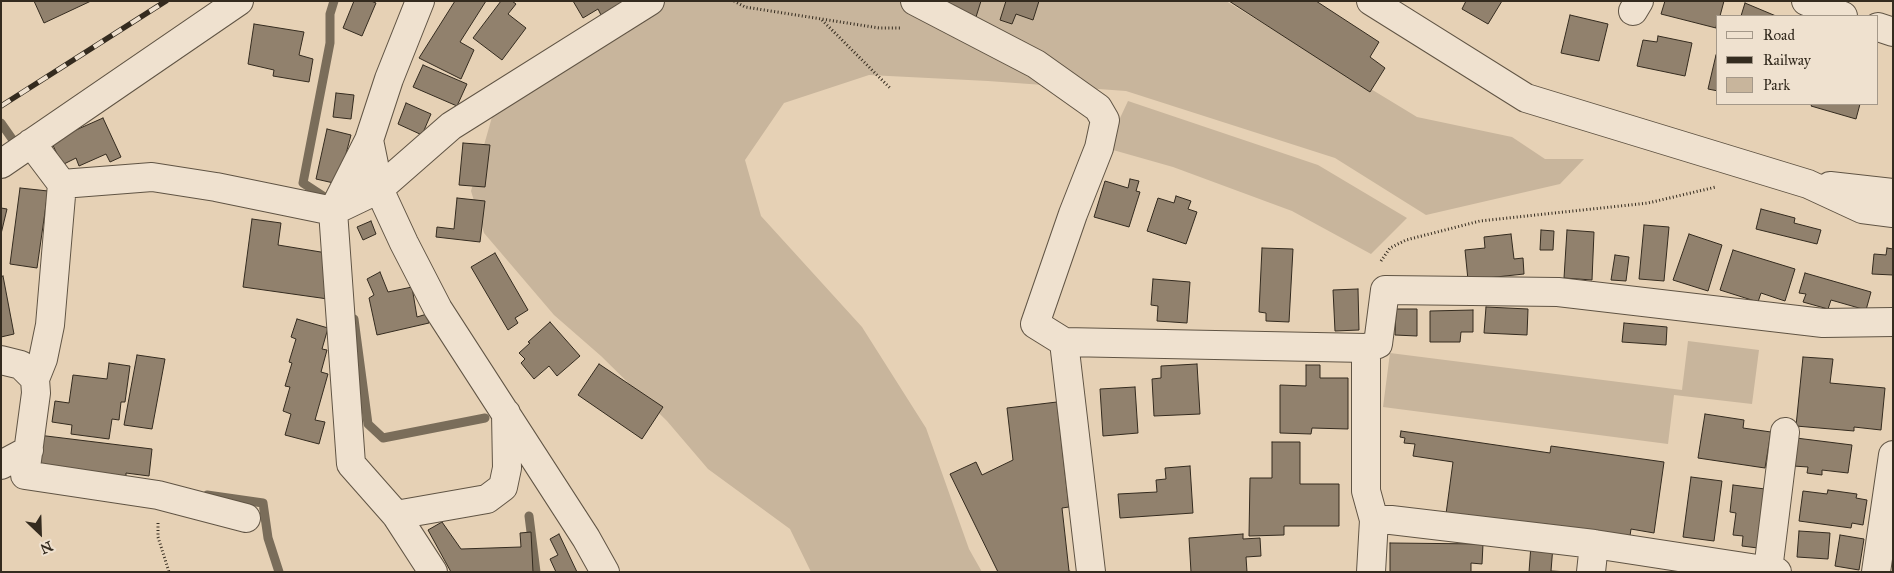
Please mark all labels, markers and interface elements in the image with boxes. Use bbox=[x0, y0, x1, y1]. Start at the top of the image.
legend bbox=[1716, 15, 1879, 105]
text: Road bbox=[1763, 26, 1795, 44]
text: Railway bbox=[1763, 51, 1811, 69]
text: Park bbox=[1763, 76, 1790, 94]
north arrow bbox=[15, 508, 65, 558]
text: N bbox=[37, 537, 55, 557]

